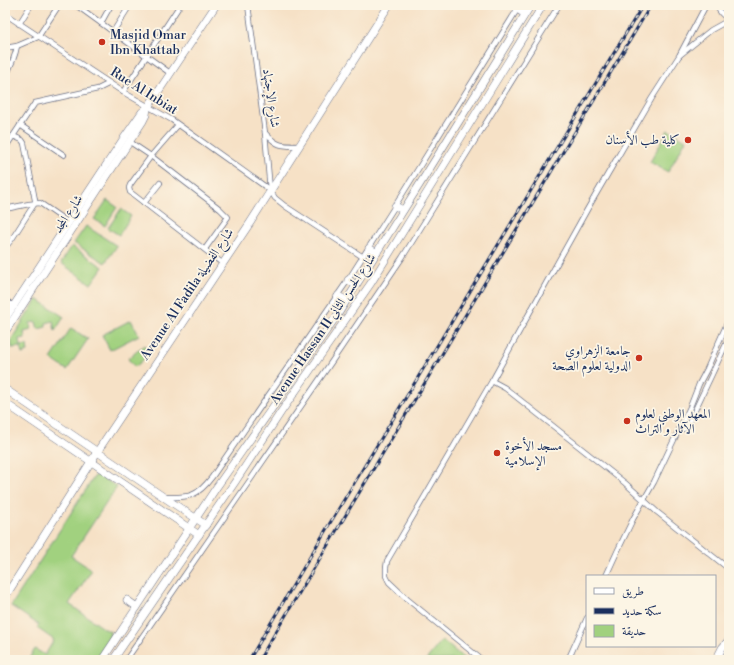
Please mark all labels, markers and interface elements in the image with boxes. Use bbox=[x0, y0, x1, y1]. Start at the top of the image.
place label: Masjid Omar Ibn Khattab bbox=[110, 27, 187, 58]
marker: Masjid Omar Ibn Khattab bbox=[97, 37, 107, 47]
street label: Rue Al Inbiat bbox=[107, 64, 181, 118]
street label: شارع الإجتهاد bbox=[256, 67, 283, 129]
place label: كلية طب الأسنان bbox=[605, 131, 680, 149]
marker: كلية طب الأسنان bbox=[683, 135, 693, 145]
street label: شارع المجد bbox=[50, 192, 89, 238]
street label: Avenue Al Fadila شارع الفضيلة bbox=[136, 225, 240, 365]
street label: Avenue Hassan II شارع الحسن الثاني bbox=[266, 251, 382, 410]
place label: جامعة الزهراوي الدولية لعلوم الصحة bbox=[552, 343, 631, 377]
marker: جامعة الزهراوي الدولية لعلوم الصحة bbox=[634, 353, 644, 363]
place label: المعهد الوطني لعلوم الآثار و التراث bbox=[635, 406, 711, 437]
marker: المعهد الوطني لعلوم الآثار و التراث bbox=[622, 416, 632, 426]
place label: مسجد الأخوة الإسلامية bbox=[505, 437, 562, 471]
marker: مسجد الأخوة الإسلامية bbox=[492, 448, 502, 458]
legend bbox=[586, 575, 716, 647]
text: طريق bbox=[622, 584, 644, 599]
text: سكة حديد bbox=[622, 604, 662, 619]
text: حديقة bbox=[622, 624, 646, 639]

